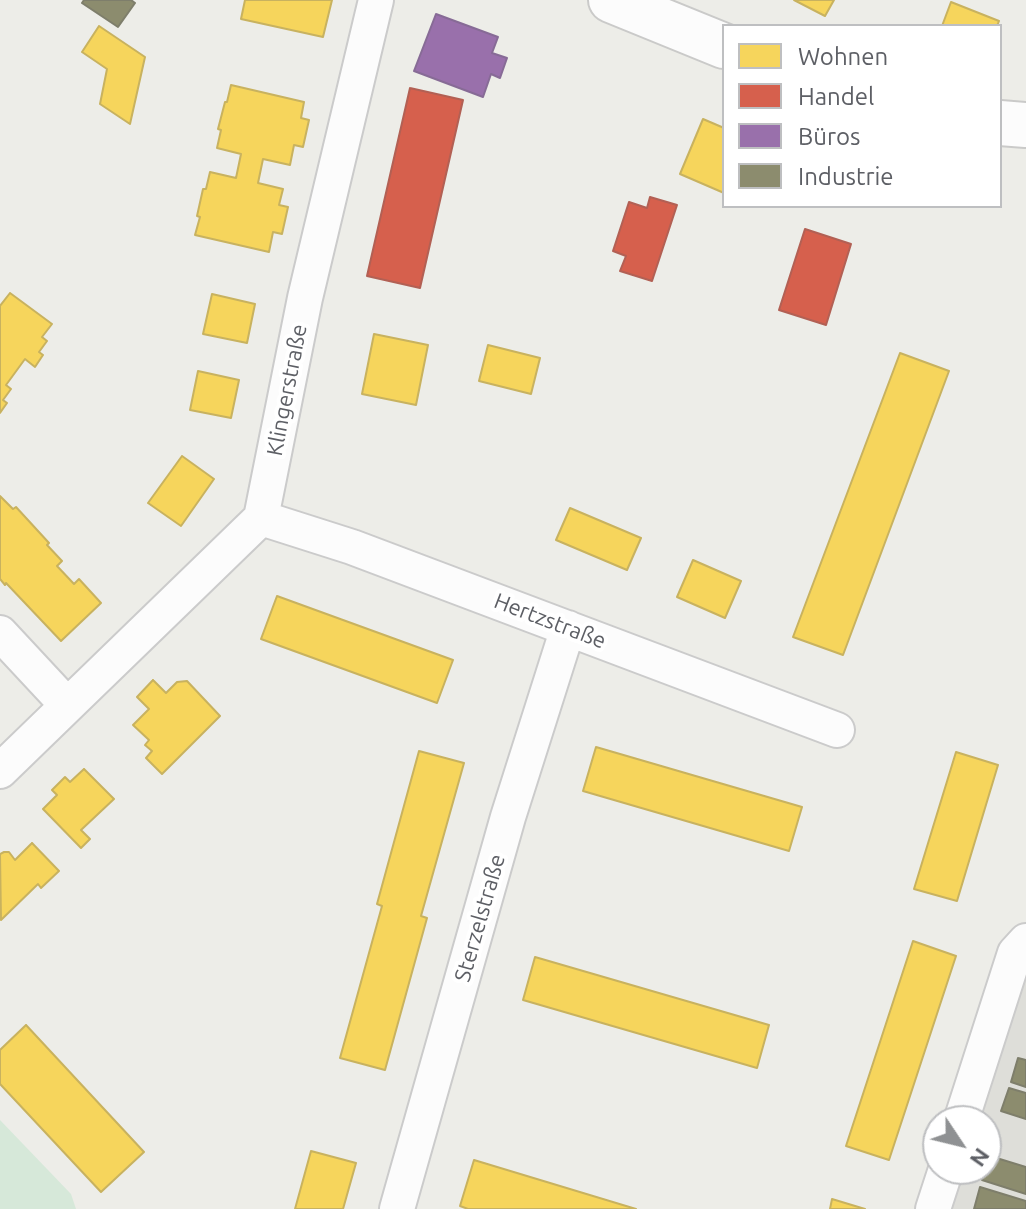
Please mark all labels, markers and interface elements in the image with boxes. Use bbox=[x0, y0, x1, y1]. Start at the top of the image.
legend bbox=[722, 24, 1002, 208]
text: Wohnen bbox=[798, 43, 888, 70]
text: Handel bbox=[798, 83, 874, 110]
text: Büros bbox=[798, 123, 860, 150]
text: Industrie bbox=[798, 163, 894, 190]
street label: Klingerstraße bbox=[261, 322, 313, 458]
street label: Hertzstraße bbox=[490, 588, 610, 654]
street label: Sterzelstraße bbox=[449, 851, 511, 985]
north arrow bbox=[922, 1105, 1002, 1185]
text: N bbox=[965, 1144, 995, 1172]

